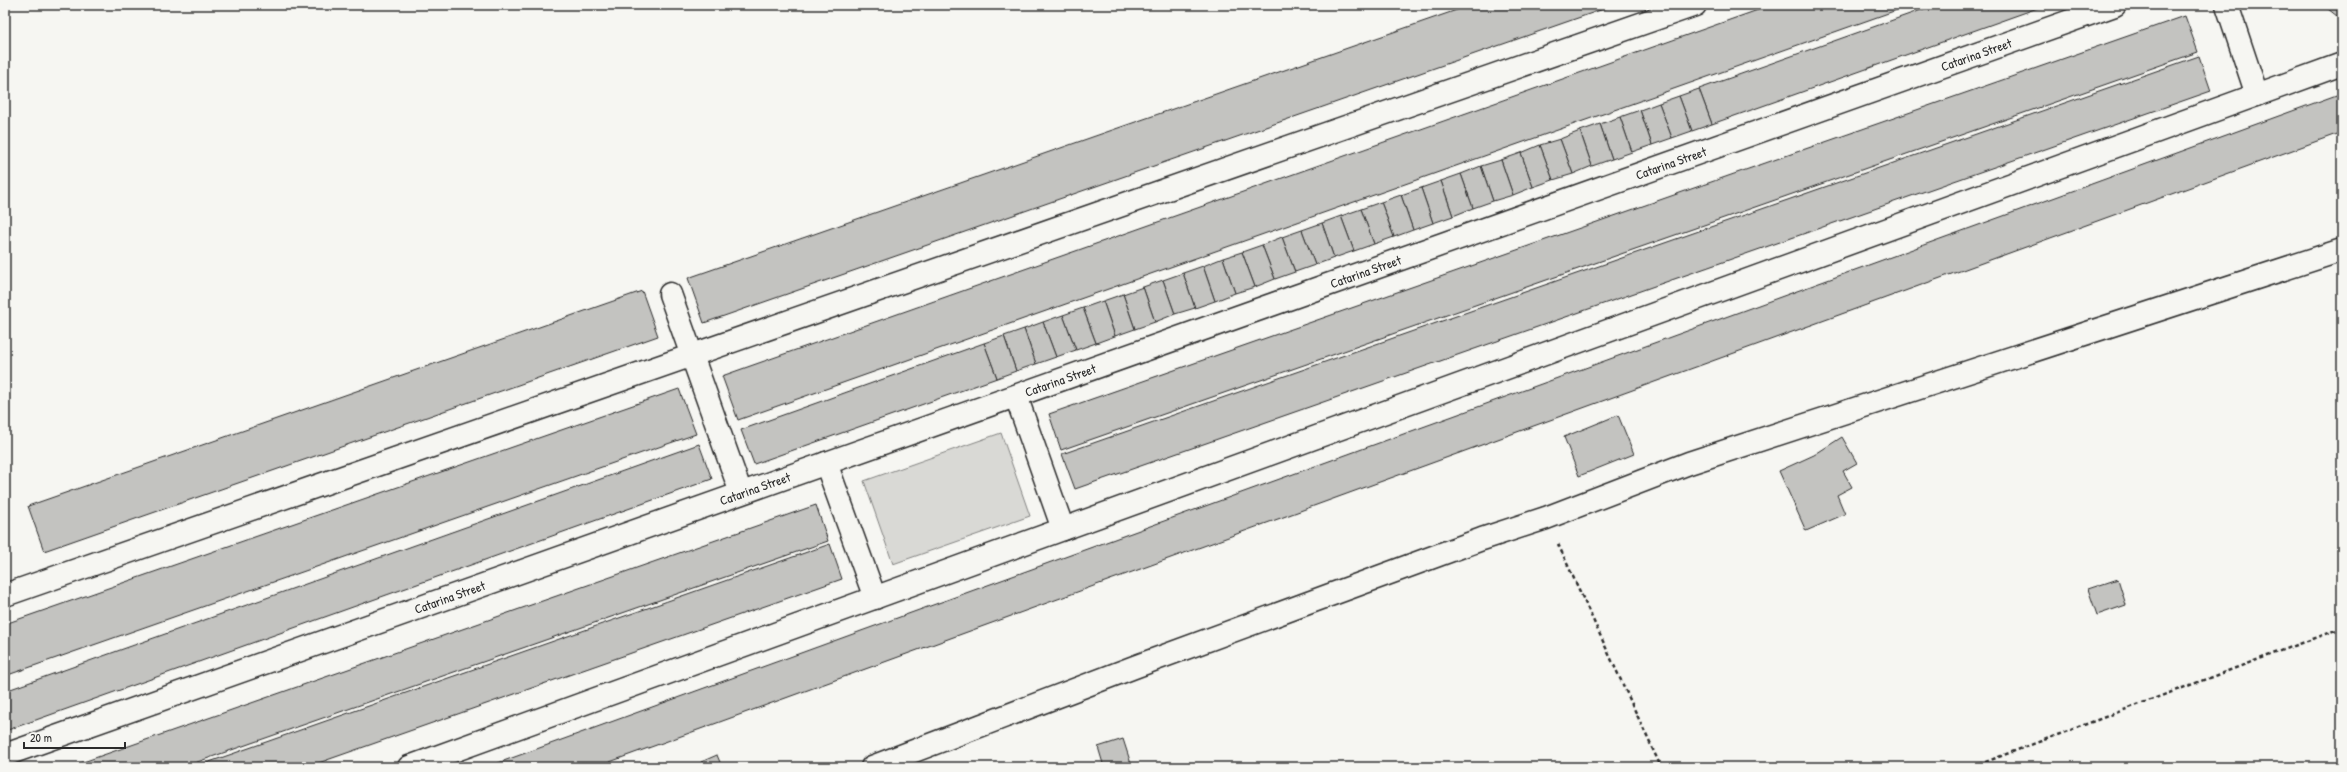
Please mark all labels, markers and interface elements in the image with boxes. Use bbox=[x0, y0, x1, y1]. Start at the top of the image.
street label: Catarina Street bbox=[1938, 33, 2015, 75]
street label: Catarina Street bbox=[1633, 142, 1709, 184]
street label: Catarina Street bbox=[1328, 250, 1404, 292]
street label: Catarina Street bbox=[1022, 359, 1099, 401]
street label: Catarina Street bbox=[717, 467, 793, 509]
street label: Catarina Street bbox=[412, 576, 488, 618]
scale bar bbox=[24, 724, 125, 750]
text: 20 m bbox=[30, 729, 52, 746]

